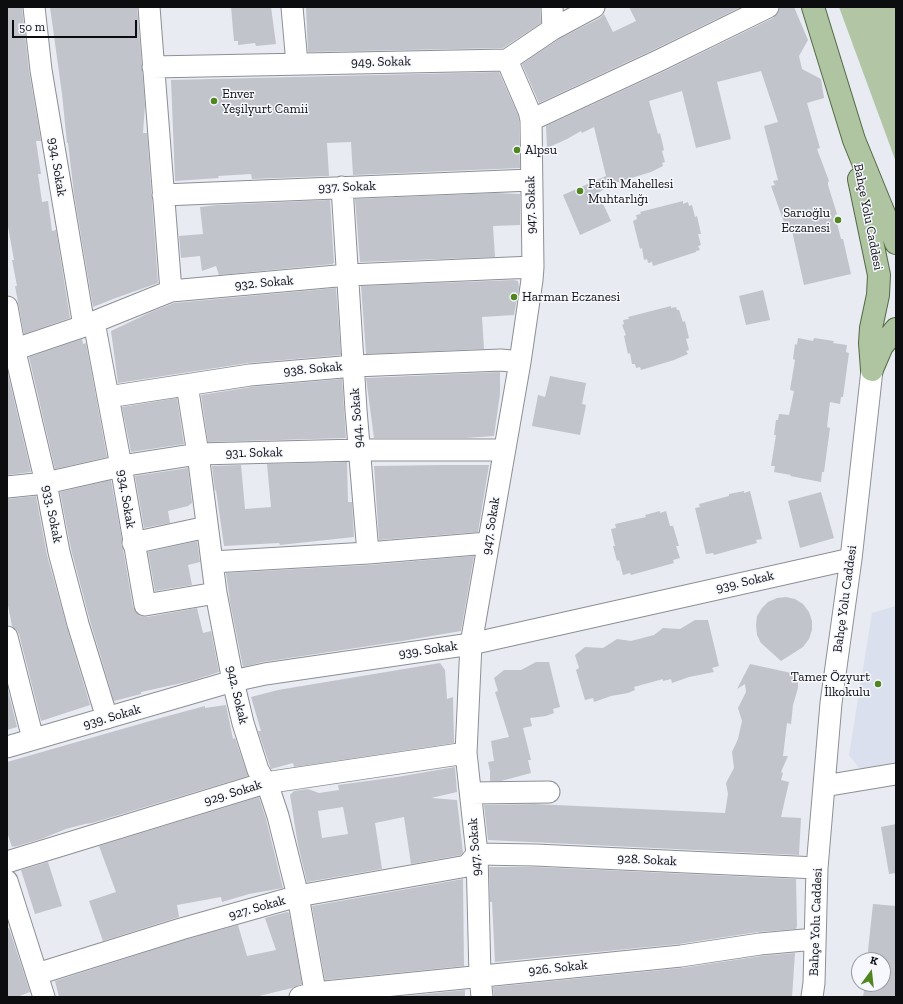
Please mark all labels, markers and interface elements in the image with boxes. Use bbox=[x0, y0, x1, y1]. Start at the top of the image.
scale bar bbox=[14, 12, 139, 38]
text: 50 m bbox=[19, 20, 45, 34]
street label: 949. Sokak bbox=[351, 54, 411, 70]
place label: Enver Yeşilyurt Camii bbox=[222, 86, 308, 117]
marker: Enver Yeşilyurt Camii bbox=[209, 96, 219, 106]
street label: 934. Sokak bbox=[45, 136, 69, 198]
place label: Alpsu bbox=[525, 142, 557, 158]
marker: Alpsu bbox=[512, 145, 522, 155]
street label: Bahçe Yolu Caddesi bbox=[850, 162, 886, 272]
street label: 947. Sokak bbox=[523, 176, 539, 234]
place label: Fatih Mahellesi Muhtarlığı bbox=[588, 176, 673, 207]
street label: 937. Sokak bbox=[318, 178, 376, 196]
marker: Fatih Mahellesi Muhtarlığı bbox=[575, 186, 585, 196]
place label: Sarıoğlu Eczanesi bbox=[781, 205, 830, 236]
marker: Sarıoğlu Eczanesi bbox=[833, 215, 843, 225]
street label: 932. Sokak bbox=[234, 273, 294, 293]
place label: Harman Eczanesi bbox=[522, 289, 620, 305]
marker: Harman Eczanesi bbox=[509, 292, 519, 302]
street label: 938. Sokak bbox=[283, 359, 343, 379]
street label: 944. Sokak bbox=[347, 388, 367, 448]
street label: 931. Sokak bbox=[225, 445, 283, 461]
street label: 934. Sokak bbox=[114, 468, 138, 530]
street label: 933. Sokak bbox=[39, 484, 65, 544]
street label: 947. Sokak bbox=[479, 496, 503, 556]
street label: Bahçe Yolu Caddesi bbox=[830, 544, 860, 654]
street label: 939. Sokak bbox=[714, 568, 776, 596]
street label: 939. Sokak bbox=[398, 638, 458, 662]
street label: 942. Sokak bbox=[223, 664, 251, 726]
place label: Tamer Özyurt İlkokulu bbox=[791, 669, 870, 700]
marker: Tamer Özyurt İlkokulu bbox=[873, 679, 883, 689]
street label: 939. Sokak bbox=[81, 701, 143, 733]
street label: 929. Sokak bbox=[202, 777, 264, 809]
street label: 947. Sokak bbox=[465, 817, 485, 877]
street label: 928. Sokak bbox=[617, 851, 677, 869]
street label: Bahçe Yolu Caddesi bbox=[806, 868, 826, 976]
street label: 927. Sokak bbox=[227, 892, 287, 924]
north arrow bbox=[851, 952, 891, 992]
text: K bbox=[869, 954, 879, 968]
street label: 926. Sokak bbox=[528, 957, 588, 979]

